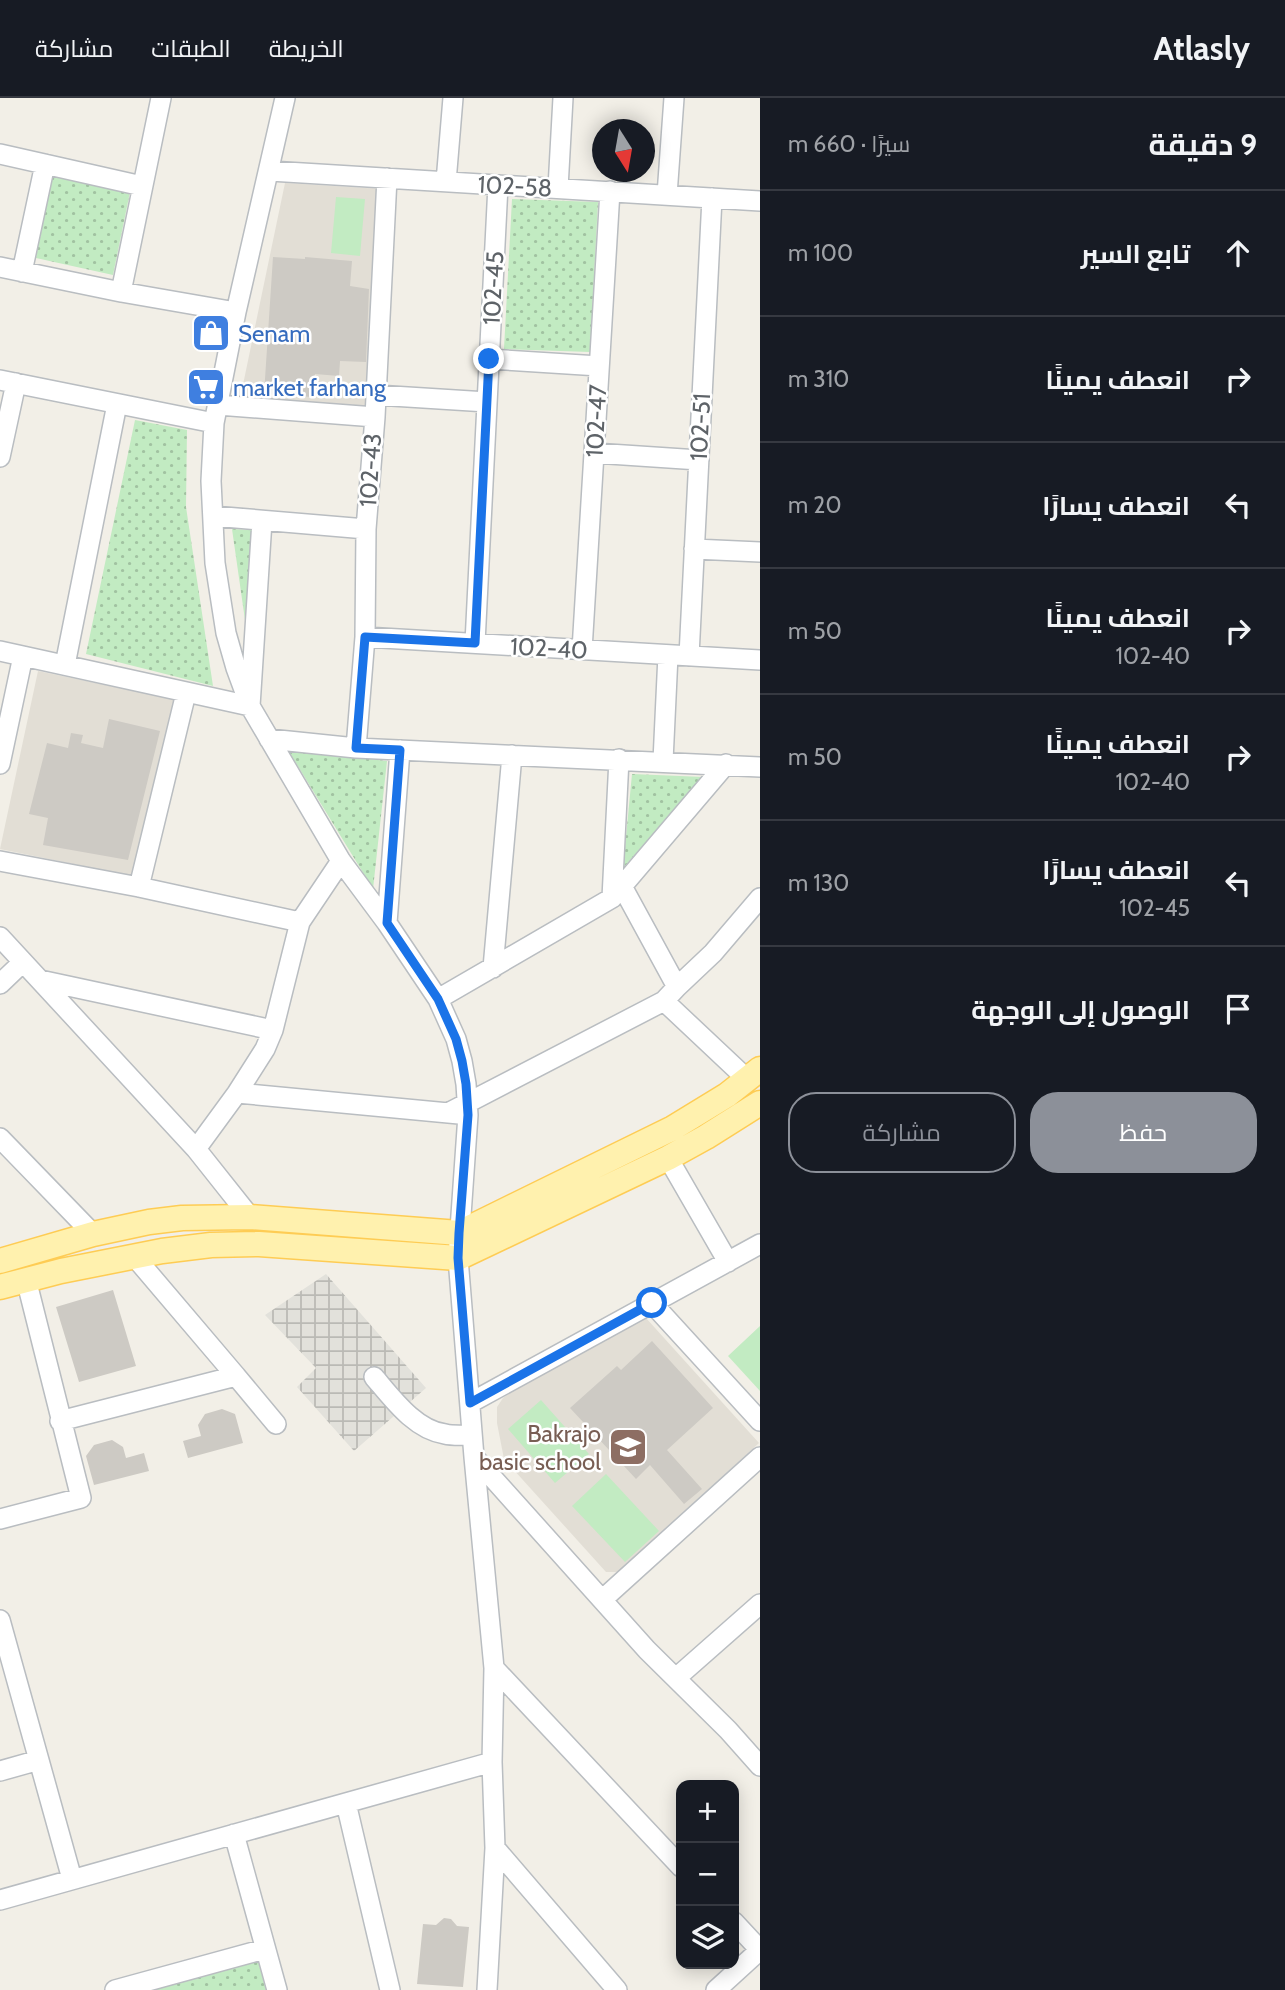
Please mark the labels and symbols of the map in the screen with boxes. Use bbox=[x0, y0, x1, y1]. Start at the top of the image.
north arrow bbox=[592, 119, 655, 182]
street label: 102-58 bbox=[477, 170, 553, 202]
street label: 102-45 bbox=[477, 250, 509, 326]
shop icon: Senam bbox=[190, 312, 232, 354]
place label: Senam bbox=[238, 319, 310, 348]
route end bbox=[473, 343, 504, 374]
supermarket icon: market farhang bbox=[185, 366, 227, 408]
place label: market farhang bbox=[233, 373, 387, 402]
street label: 102-47 bbox=[580, 384, 612, 458]
street label: 102-51 bbox=[684, 392, 716, 462]
street label: 102-43 bbox=[353, 432, 387, 508]
street label: 102-40 bbox=[509, 631, 589, 665]
route start bbox=[636, 1287, 667, 1318]
place label: Bakrajo basic school bbox=[479, 1419, 601, 1476]
school or university icon: Bakrajo basic school bbox=[607, 1426, 649, 1468]

